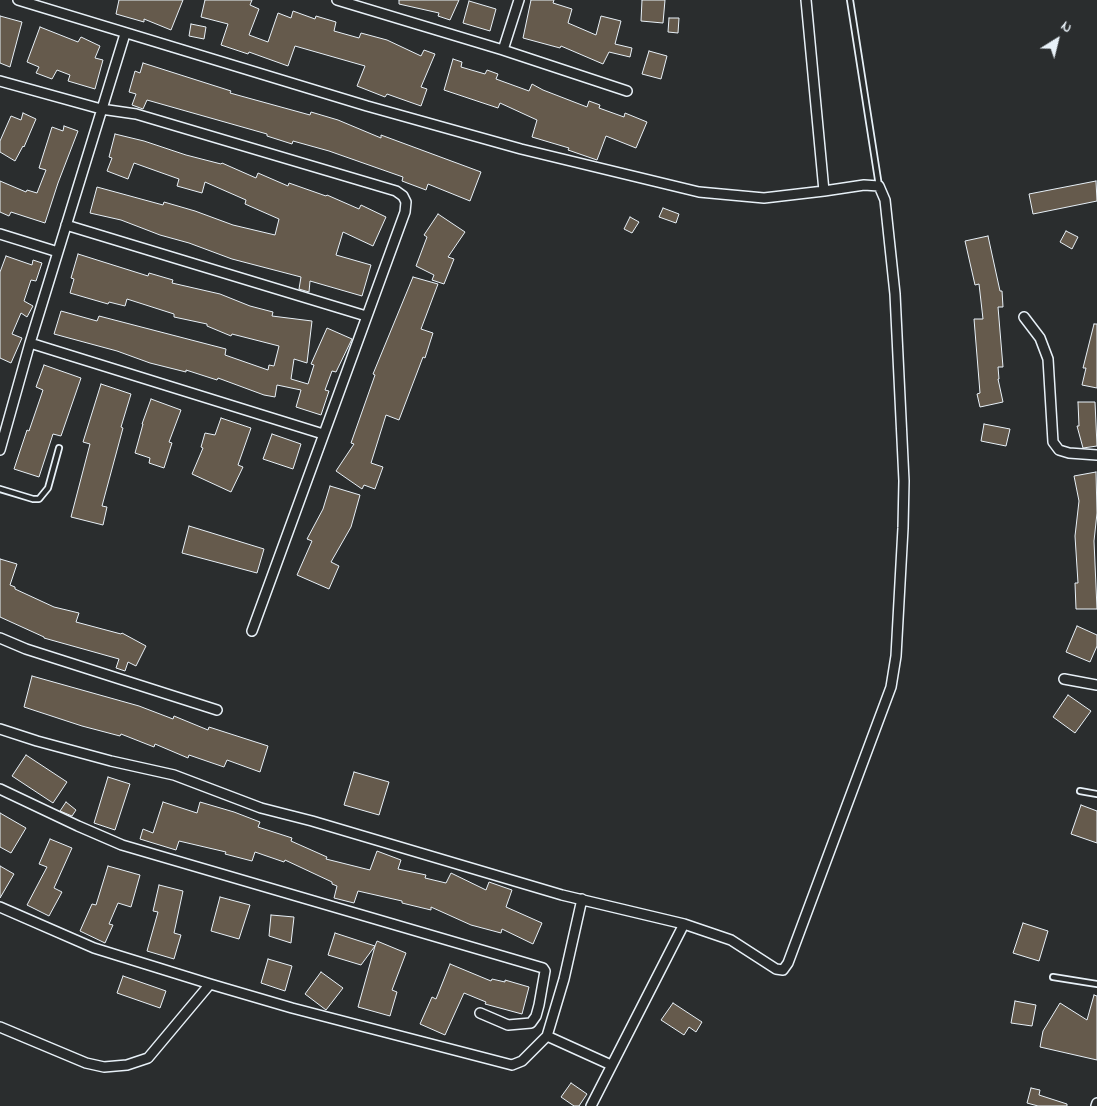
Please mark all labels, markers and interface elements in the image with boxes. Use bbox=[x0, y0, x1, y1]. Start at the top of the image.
north arrow bbox=[1032, 15, 1082, 65]
text: N bbox=[1056, 16, 1076, 39]

